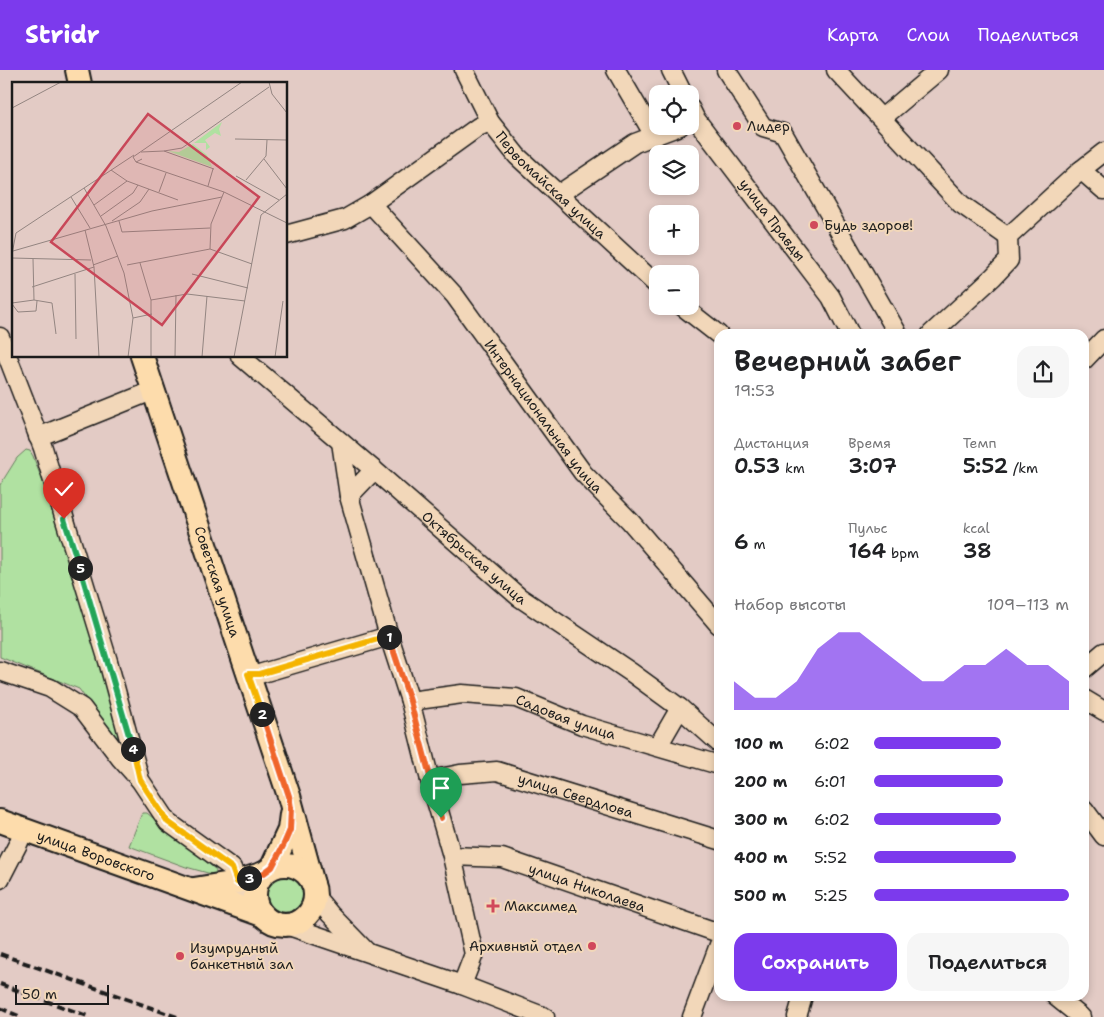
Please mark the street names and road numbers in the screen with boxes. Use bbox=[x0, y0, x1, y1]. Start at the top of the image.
street label: Первомайская улица bbox=[492, 128, 610, 243]
street label: улица Правды bbox=[735, 175, 809, 265]
street label: Интернациональная улица bbox=[480, 336, 607, 497]
street label: Октябрьская улица bbox=[418, 507, 530, 609]
street label: Советская улица bbox=[191, 524, 244, 640]
street label: Садовая улица bbox=[513, 690, 618, 743]
street label: улица Свердлова bbox=[516, 769, 636, 822]
street label: улица Воровского bbox=[35, 826, 157, 885]
street label: улица Николаева bbox=[526, 859, 648, 916]

